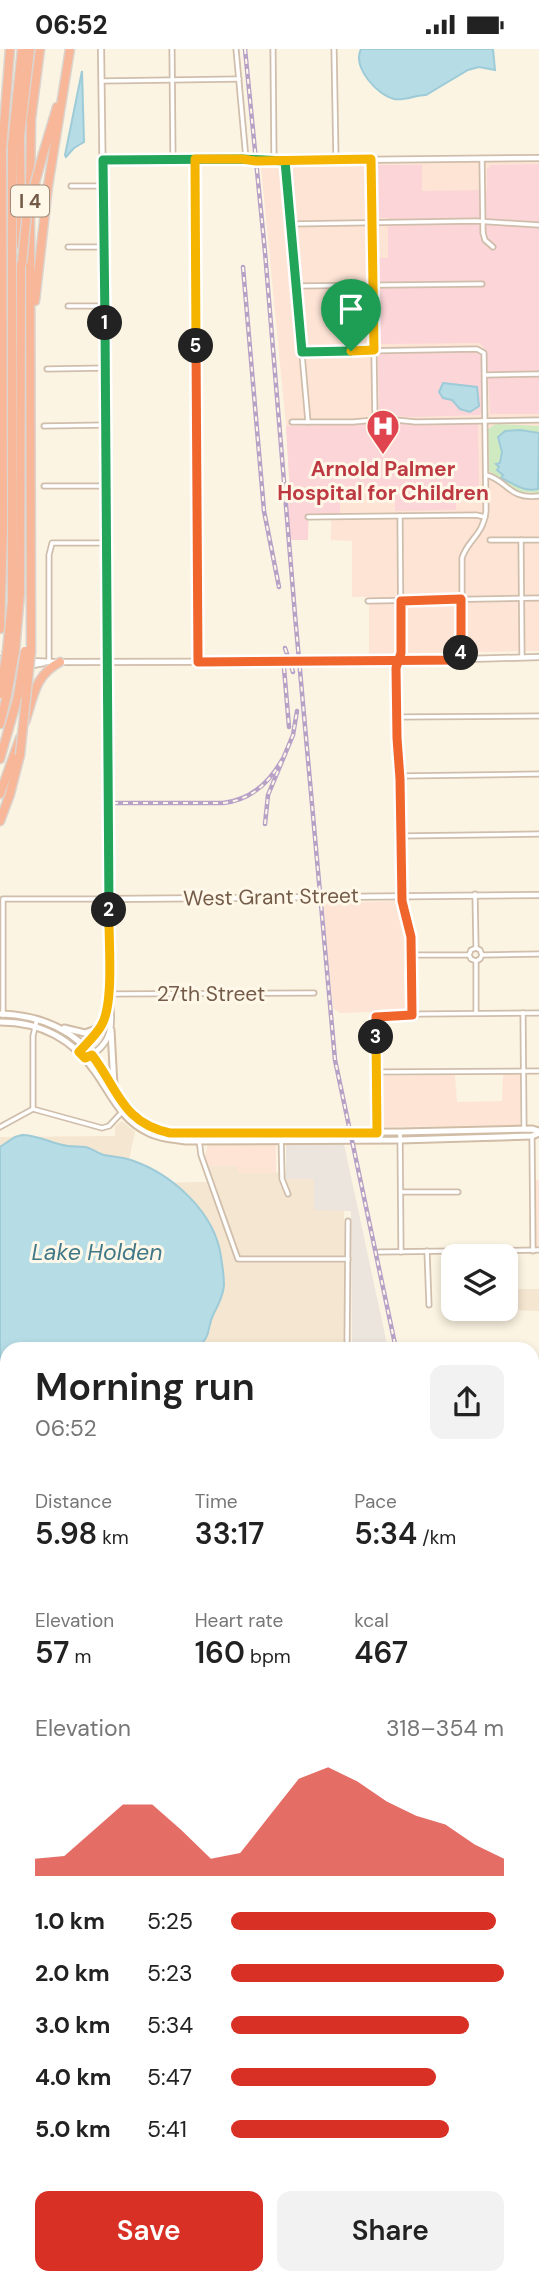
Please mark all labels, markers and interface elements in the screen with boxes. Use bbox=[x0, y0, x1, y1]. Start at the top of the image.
text: 06:52 bbox=[35, 8, 107, 42]
road number: I 4 bbox=[11, 185, 49, 217]
pin bbox=[321, 279, 381, 351]
icon: arrive bbox=[332, 290, 370, 328]
pin: 1 bbox=[88, 305, 122, 341]
text: 1 bbox=[101, 310, 108, 335]
pin: 5 bbox=[178, 329, 214, 363]
text: 5 bbox=[190, 333, 201, 358]
hospital icon: Arnold Palmer Hospital for Children bbox=[364, 407, 402, 456]
place label: Arnold Palmer Hospital for Children bbox=[277, 455, 489, 507]
pin: 4 bbox=[444, 635, 478, 671]
text: 4 bbox=[454, 640, 467, 665]
street label: West Grant Street bbox=[183, 881, 359, 913]
pin: 2 bbox=[92, 893, 126, 927]
text: 2 bbox=[103, 897, 114, 922]
street label: 27th Street bbox=[157, 980, 265, 1008]
pin: 3 bbox=[358, 1019, 394, 1055]
text: 3 bbox=[370, 1024, 381, 1049]
water label: Lake Holden bbox=[32, 1237, 162, 1267]
map controls bbox=[441, 1244, 518, 1321]
button: layers bbox=[441, 1244, 518, 1321]
text: Morning run bbox=[35, 1362, 255, 1412]
button: share bbox=[430, 1365, 504, 1439]
text: 06:52 bbox=[35, 1413, 97, 1443]
text: Distance bbox=[35, 1489, 112, 1514]
text: Time bbox=[195, 1489, 238, 1514]
text: Pace bbox=[354, 1489, 397, 1514]
text: 5.98 bbox=[35, 1514, 97, 1553]
text: 33:17 bbox=[195, 1514, 264, 1553]
text: 5:34 bbox=[354, 1514, 417, 1553]
text: km bbox=[97, 1525, 129, 1550]
text: /km bbox=[417, 1525, 456, 1550]
text: Elevation bbox=[35, 1608, 114, 1633]
text: Heart rate bbox=[195, 1608, 283, 1633]
text: kcal bbox=[354, 1608, 389, 1633]
text: 57 bbox=[35, 1633, 69, 1672]
text: 160 bbox=[195, 1633, 245, 1672]
text: 467 bbox=[354, 1633, 408, 1672]
text: m bbox=[69, 1644, 91, 1669]
text: bpm bbox=[245, 1644, 291, 1669]
text: Elevation bbox=[35, 1713, 131, 1743]
text: 318–354 m bbox=[386, 1713, 504, 1743]
text: 1.0 km bbox=[35, 1906, 105, 1936]
text: 5:25 bbox=[147, 1906, 193, 1936]
text: 2.0 km bbox=[35, 1958, 110, 1988]
text: 5:23 bbox=[147, 1958, 193, 1988]
text: 3.0 km bbox=[35, 2010, 110, 2040]
text: 5:34 bbox=[147, 2010, 193, 2040]
text: 4.0 km bbox=[35, 2062, 111, 2092]
text: 5:47 bbox=[147, 2062, 192, 2092]
text: 5.0 km bbox=[35, 2114, 111, 2144]
text: 5:41 bbox=[147, 2114, 187, 2144]
button: Save bbox=[35, 2191, 263, 2271]
button: Share bbox=[277, 2191, 504, 2271]

